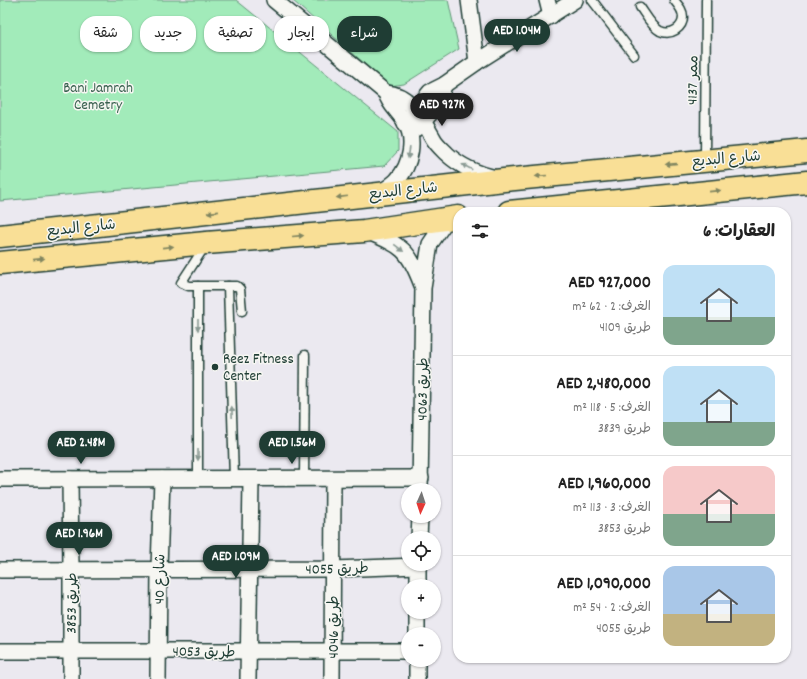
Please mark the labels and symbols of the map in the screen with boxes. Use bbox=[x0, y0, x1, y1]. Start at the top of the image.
pin: AED 1.04M bbox=[471, 19, 563, 53]
street label: ممر 4137 bbox=[683, 55, 705, 105]
park label: Bani Jamrah Cemetry bbox=[63, 78, 133, 117]
pin: AED 927K bbox=[401, 93, 483, 127]
street label: شارع البديع bbox=[691, 146, 762, 174]
one-way arrow bbox=[406, 147, 412, 160]
one-way arrow bbox=[665, 160, 677, 167]
one-way arrow bbox=[461, 164, 473, 170]
one-way arrow bbox=[535, 173, 547, 179]
street label: شارع البديع bbox=[368, 177, 439, 207]
one-way arrow bbox=[709, 188, 721, 195]
one-way arrow bbox=[336, 194, 348, 201]
one-way arrow bbox=[207, 209, 219, 215]
street label: شارع البديع bbox=[46, 214, 117, 244]
one-way arrow bbox=[292, 232, 304, 239]
one-way arrow bbox=[394, 243, 405, 252]
one-way arrow bbox=[162, 244, 174, 250]
one-way arrow bbox=[33, 256, 45, 263]
one-way arrow bbox=[195, 319, 201, 332]
place label: Reez Fitness Center bbox=[223, 349, 294, 388]
street label: طريق 4063 bbox=[412, 357, 436, 421]
marker: Reez Fitness Center bbox=[210, 362, 220, 372]
one-way arrow bbox=[229, 405, 235, 418]
pin: AED 2.48M bbox=[35, 431, 127, 465]
pin: AED 1.56M bbox=[246, 431, 338, 465]
one-way arrow bbox=[195, 449, 201, 462]
north arrow bbox=[401, 483, 441, 523]
pin: AED 1.96M bbox=[33, 522, 125, 556]
pin: AED 1.09M bbox=[190, 545, 282, 579]
street label: شارع 40 bbox=[150, 554, 172, 604]
street label: طريق 4055 bbox=[305, 558, 369, 582]
street label: طريق 3853 bbox=[61, 572, 85, 634]
street label: طريق 4046 bbox=[324, 596, 346, 658]
street label: طريق 4053 bbox=[172, 641, 236, 665]

